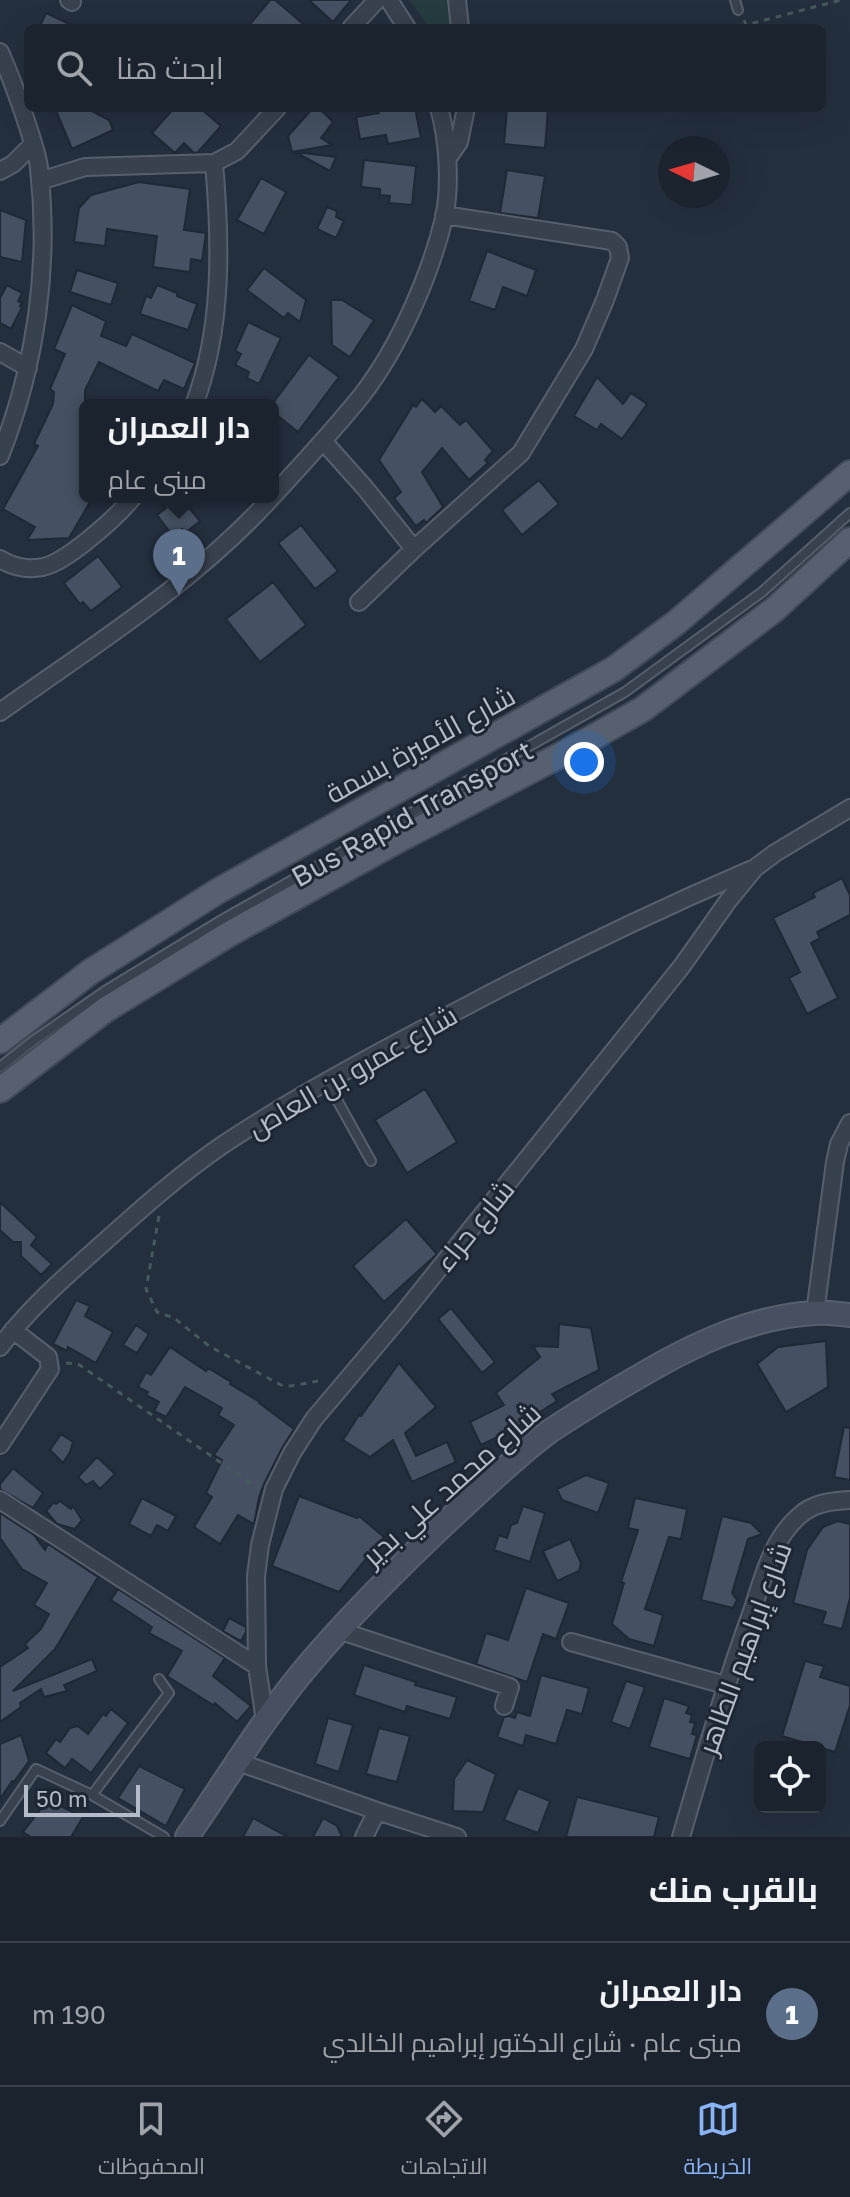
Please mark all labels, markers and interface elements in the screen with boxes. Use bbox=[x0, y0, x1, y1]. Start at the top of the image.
search box bbox=[24, 24, 826, 112]
icon: search bbox=[52, 46, 96, 90]
text: ابحث هنا bbox=[116, 50, 224, 86]
north arrow bbox=[658, 136, 730, 208]
popup bbox=[79, 399, 279, 503]
text: دار العمران bbox=[108, 409, 250, 445]
text: مبنى عام bbox=[108, 464, 207, 495]
pin: 1 bbox=[153, 529, 205, 595]
street label: شارع الأميرة بسمة bbox=[320, 678, 522, 812]
street label: Bus Rapid Transport bbox=[285, 733, 539, 893]
your location bbox=[564, 742, 604, 782]
street label: شارع عمرو بن العاص bbox=[242, 998, 464, 1147]
street label: شارع حراء bbox=[427, 1173, 523, 1279]
street label: شارع محمد علي بدير bbox=[354, 1395, 551, 1578]
street label: شارع إبراهيم الطاهر bbox=[690, 1537, 801, 1762]
map controls bbox=[754, 1741, 826, 1813]
button: locate bbox=[754, 1741, 826, 1813]
scale bar bbox=[24, 1781, 140, 1817]
text: 50 m bbox=[36, 1785, 87, 1812]
text: بالقرب منك bbox=[649, 1869, 818, 1909]
text: دار العمران bbox=[600, 1972, 742, 2008]
text: 190 m bbox=[32, 1999, 106, 2030]
text: 1 bbox=[785, 1999, 799, 2030]
text: مبنى عام · شارع الدكتور إبراهيم الخالدي bbox=[322, 2027, 742, 2058]
tab: المحفوظات bbox=[98, 2097, 205, 2187]
tab: الاتجاهات bbox=[401, 2097, 488, 2187]
tab: الخريطة bbox=[683, 2097, 752, 2187]

